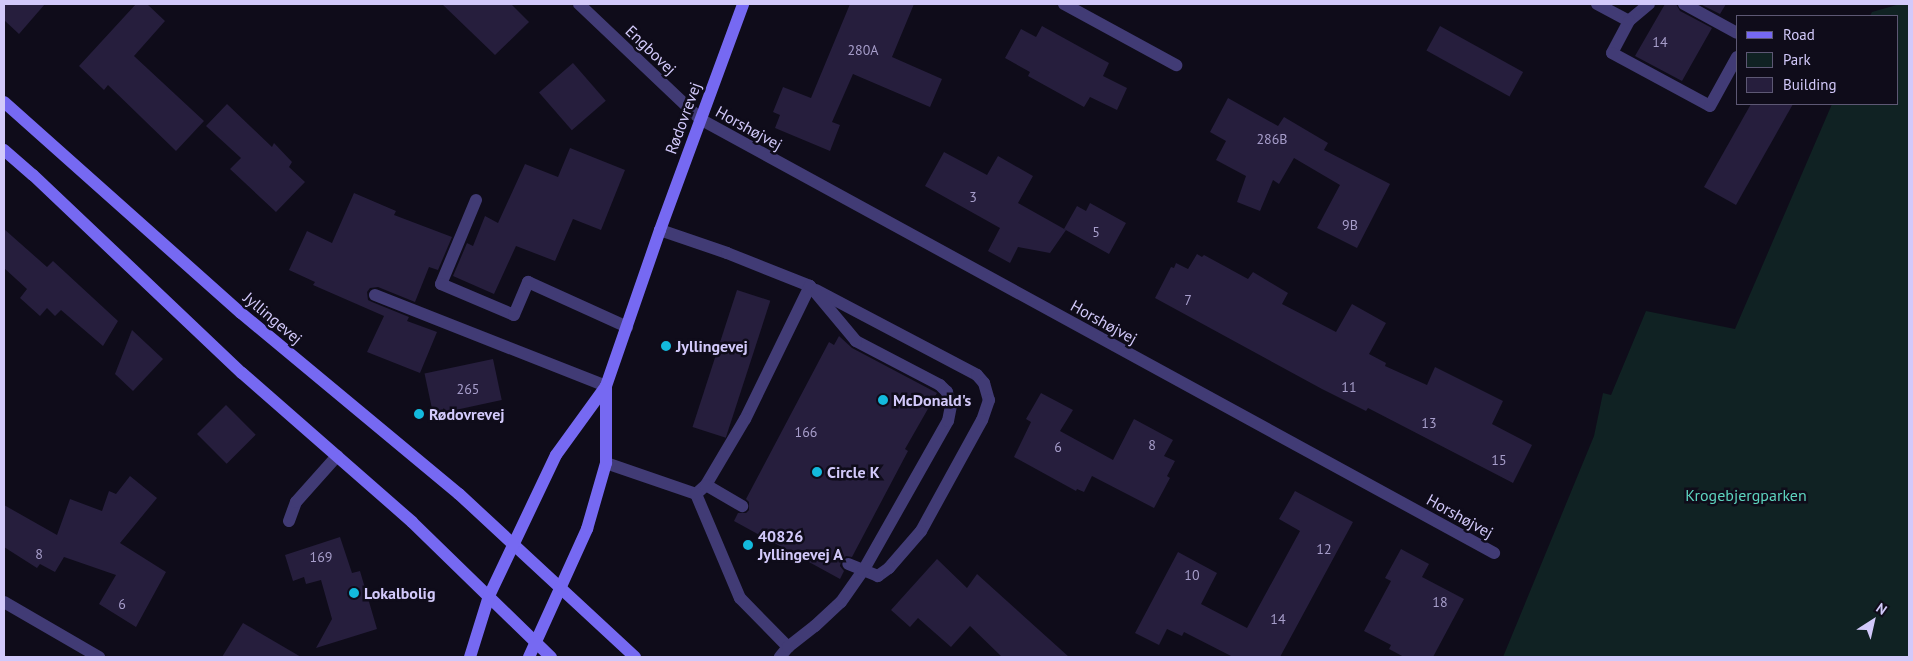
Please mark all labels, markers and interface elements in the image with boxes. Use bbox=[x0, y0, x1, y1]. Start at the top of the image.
legend bbox=[1736, 15, 1898, 105]
street label: Engbovej bbox=[622, 21, 680, 79]
text: Road bbox=[1783, 25, 1815, 44]
house number: 14 bbox=[1652, 34, 1668, 50]
house number: 280A bbox=[847, 42, 879, 58]
text: Park bbox=[1783, 50, 1811, 69]
text: Building bbox=[1783, 75, 1837, 94]
street label: Rødovrevej bbox=[661, 79, 705, 157]
street label: Horshøjvej bbox=[712, 102, 786, 154]
house number: 286B bbox=[1256, 131, 1288, 147]
house number: 3 bbox=[969, 189, 977, 205]
house number: 9B bbox=[1342, 217, 1358, 233]
house number: 5 bbox=[1092, 224, 1100, 240]
street label: Jyllingevej bbox=[240, 288, 306, 348]
house number: 7 bbox=[1184, 292, 1192, 308]
street label: Horshøjvej bbox=[1067, 296, 1141, 348]
place label: Jyllingevej bbox=[676, 336, 748, 356]
marker: Jyllingevej bbox=[660, 340, 672, 352]
house number: 11 bbox=[1341, 379, 1357, 395]
house number: 265 bbox=[457, 381, 479, 397]
place label: McDonald's bbox=[893, 390, 971, 410]
marker: McDonald's bbox=[877, 394, 889, 406]
place label: Rødovrevej bbox=[429, 404, 505, 424]
marker: Rødovrevej bbox=[413, 408, 425, 420]
house number: 13 bbox=[1421, 415, 1437, 431]
house number: 166 bbox=[795, 424, 817, 440]
house number: 8 bbox=[1148, 437, 1156, 453]
house number: 6 bbox=[1054, 439, 1062, 455]
house number: 15 bbox=[1491, 452, 1507, 468]
place label: Circle K bbox=[827, 462, 880, 482]
marker: Circle K bbox=[811, 466, 823, 478]
park label: Krogebjergparken bbox=[1685, 485, 1807, 505]
street label: Horshøjvej bbox=[1423, 490, 1497, 542]
place label: 40826 Jyllingevej A bbox=[758, 526, 844, 564]
marker: 40826 Jyllingevej A bbox=[742, 539, 754, 551]
house number: 12 bbox=[1316, 541, 1332, 557]
house number: 8 bbox=[35, 546, 43, 562]
house number: 169 bbox=[310, 549, 332, 565]
house number: 10 bbox=[1184, 567, 1200, 583]
place label: Lokalbolig bbox=[364, 583, 436, 603]
marker: Lokalbolig bbox=[348, 587, 360, 599]
house number: 18 bbox=[1432, 594, 1448, 610]
house number: 6 bbox=[118, 596, 126, 612]
north arrow bbox=[1848, 596, 1898, 646]
text: N bbox=[1873, 599, 1891, 619]
house number: 14 bbox=[1270, 611, 1286, 627]

